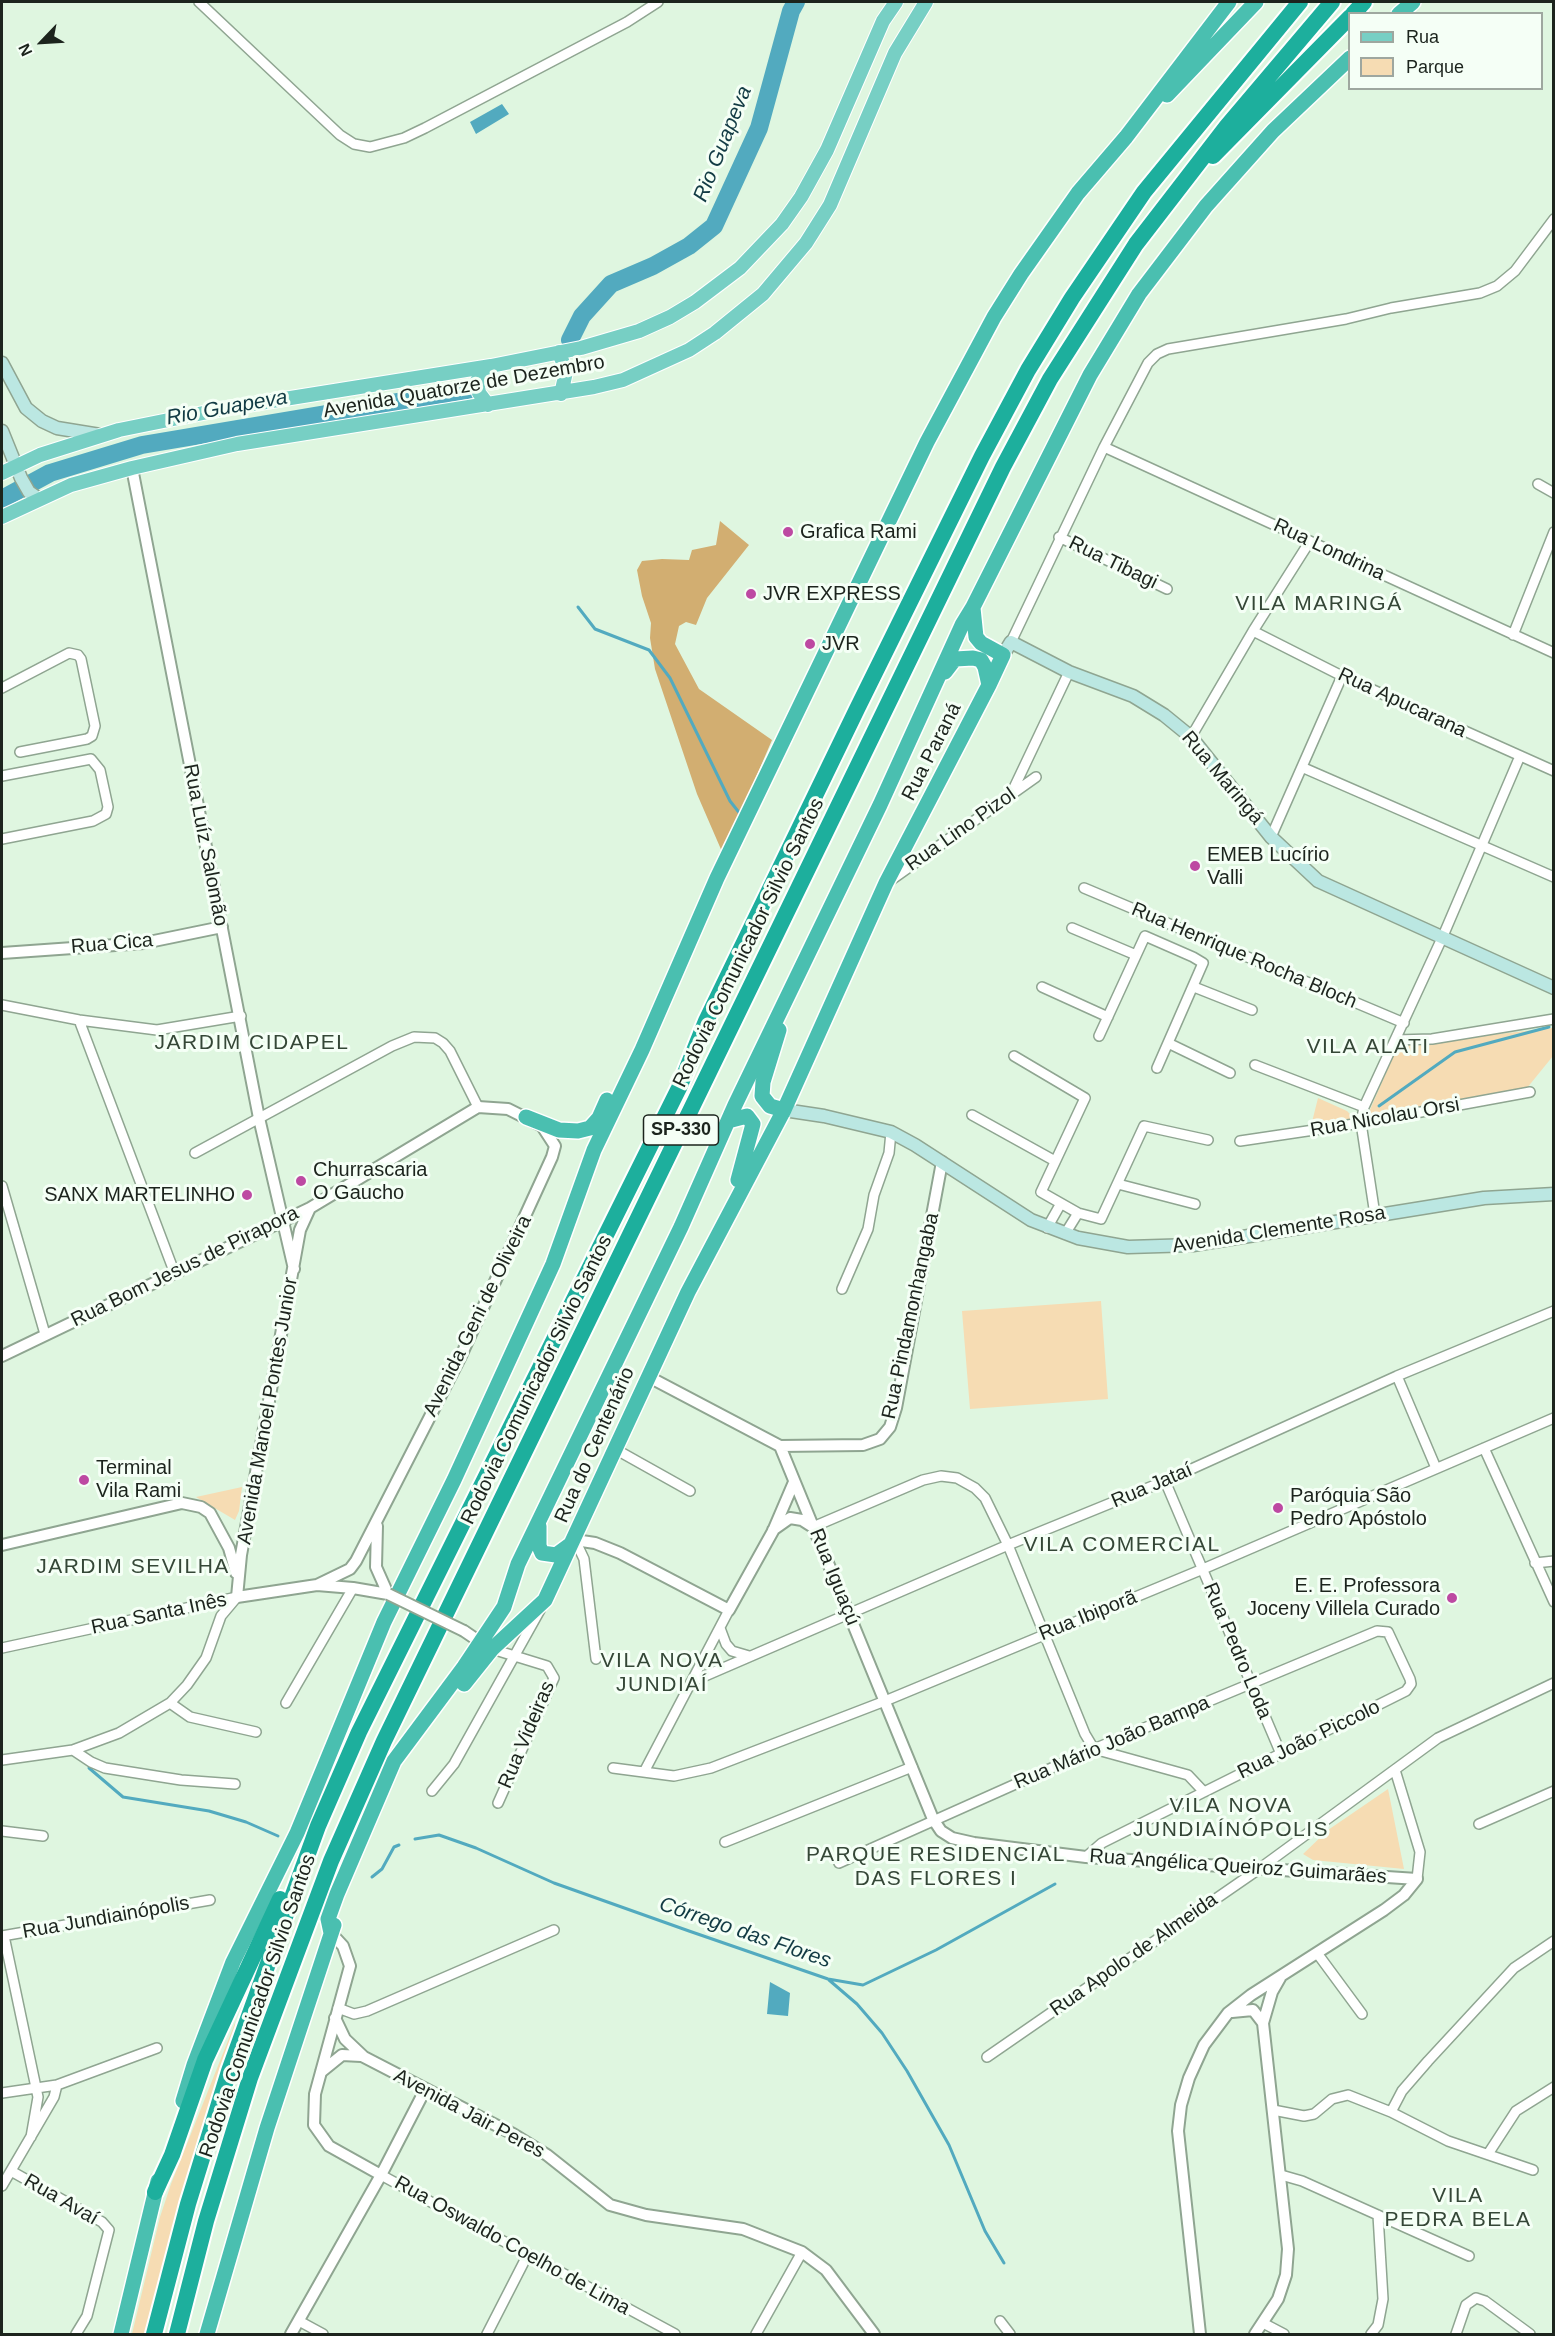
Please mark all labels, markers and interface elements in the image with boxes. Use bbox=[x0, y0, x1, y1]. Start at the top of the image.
north arrow bbox=[12, 12, 72, 72]
legend bbox=[1348, 12, 1543, 90]
text: Rua bbox=[1406, 27, 1439, 47]
text: N bbox=[15, 41, 35, 59]
text: Parque bbox=[1406, 57, 1464, 77]
water label: Rio Guapeva bbox=[688, 82, 758, 206]
street label: Avenida Quatorze de Dezembro bbox=[321, 350, 607, 424]
water label: Rio Guapeva bbox=[164, 385, 290, 431]
street label: Rua Londrina bbox=[1270, 514, 1388, 586]
place label: Grafica Rami bbox=[800, 520, 917, 544]
marker: Grafica Rami bbox=[781, 525, 795, 539]
street label: Rua Tibagi bbox=[1065, 531, 1161, 595]
place label: JVR EXPRESS bbox=[763, 582, 901, 606]
marker: JVR EXPRESS bbox=[744, 587, 758, 601]
district label: VILA MARINGÁ bbox=[1235, 591, 1403, 617]
place label: JVR bbox=[822, 632, 860, 656]
marker: JVR bbox=[803, 637, 817, 651]
street label: Rua Apucarana bbox=[1334, 663, 1470, 743]
street label: Rua Paraná bbox=[897, 699, 967, 805]
street label: Rua Maringá bbox=[1176, 726, 1268, 830]
street label: Rua Luíz Salomão bbox=[178, 762, 232, 928]
street label: Rua Lino Pizol bbox=[901, 783, 1021, 877]
street label: Rodovia Comunicador Silvio Santos bbox=[668, 794, 830, 1092]
place label: EMEB Lucírio Valli bbox=[1207, 843, 1329, 890]
marker: EMEB Lucírio Valli bbox=[1188, 859, 1202, 873]
street label: Rua Henrique Rocha Bloch bbox=[1128, 898, 1360, 1014]
street label: Rua Cica bbox=[70, 928, 154, 960]
district label: JARDIM CIDAPEL bbox=[155, 1030, 349, 1056]
district label: VILA ALATI bbox=[1306, 1034, 1430, 1060]
street label: Rua Nicolau Orsi bbox=[1308, 1093, 1462, 1143]
road number: SP-330 bbox=[644, 1115, 718, 1145]
place label: Churrascaria O Gaucho bbox=[313, 1158, 427, 1205]
marker: Churrascaria O Gaucho bbox=[294, 1174, 308, 1188]
place label: SANX MARTELINHO bbox=[44, 1183, 235, 1207]
marker: SANX MARTELINHO bbox=[240, 1188, 254, 1202]
street label: Rua Bom Jesus de Pirapora bbox=[67, 1201, 303, 1333]
street label: Avenida Clemente Rosa bbox=[1171, 1201, 1387, 1259]
street label: Avenida Geni de Oliveira bbox=[419, 1211, 537, 1421]
street label: Rua Pindamonhangaba bbox=[877, 1211, 945, 1421]
street label: Rodovia Comunicador Silvio Santos bbox=[456, 1231, 618, 1529]
street label: Avenida Manoel Pontes Junior bbox=[233, 1276, 303, 1546]
street label: Rua do Centenário bbox=[550, 1363, 640, 1527]
place label: Terminal Vila Rami bbox=[96, 1456, 181, 1503]
street label: Rua Jataí bbox=[1108, 1458, 1196, 1514]
marker: Terminal Vila Rami bbox=[77, 1473, 91, 1487]
place label: Paróquia São Pedro Apóstolo bbox=[1290, 1484, 1427, 1531]
marker: Paróquia São Pedro Apóstolo bbox=[1271, 1501, 1285, 1515]
street label: Rua Iguaçú bbox=[804, 1525, 864, 1629]
district label: VILA COMERCIAL bbox=[1023, 1532, 1221, 1558]
district label: JARDIM SEVILHA bbox=[36, 1554, 230, 1580]
place label: E. E. Professora Joceny Villela Curado bbox=[1247, 1574, 1440, 1621]
street label: Rua Pedro Loda bbox=[1197, 1579, 1277, 1723]
street label: Rua Ibiporã bbox=[1036, 1586, 1140, 1646]
street label: Rua Santa Inês bbox=[89, 1588, 229, 1640]
marker: E. E. Professora Joceny Villela Curado bbox=[1445, 1591, 1459, 1605]
district label: VILA NOVA JUNDIAÍ bbox=[601, 1648, 723, 1698]
street label: Rua Videiras bbox=[494, 1678, 560, 1792]
street label: Rua Mário João Bampa bbox=[1011, 1691, 1213, 1795]
street label: Rua João Piccolo bbox=[1234, 1695, 1384, 1785]
district label: VILA NOVA JUNDIAÍNÓPOLIS bbox=[1133, 1793, 1329, 1843]
district label: PARQUE RESIDENCIAL DAS FLORES I bbox=[806, 1842, 1066, 1892]
street label: Rua Angélica Queiroz Guimarães bbox=[1089, 1845, 1387, 1889]
street label: Rodovia Comunicador Silvio Santos bbox=[195, 1851, 321, 2161]
street label: Rua Apolo de Almeida bbox=[1046, 1888, 1222, 2022]
street label: Rua Jundiainópolis bbox=[21, 1892, 191, 1944]
water label: Córrego das Flores bbox=[656, 1892, 834, 1974]
street label: Avenida Jair Peres bbox=[389, 2064, 549, 2164]
street label: Rua Avaí bbox=[20, 2169, 102, 2231]
street label: Rua Oswaldo Coelho de Lima bbox=[390, 2171, 634, 2321]
district label: VILA PEDRA BELA bbox=[1385, 2183, 1531, 2233]

